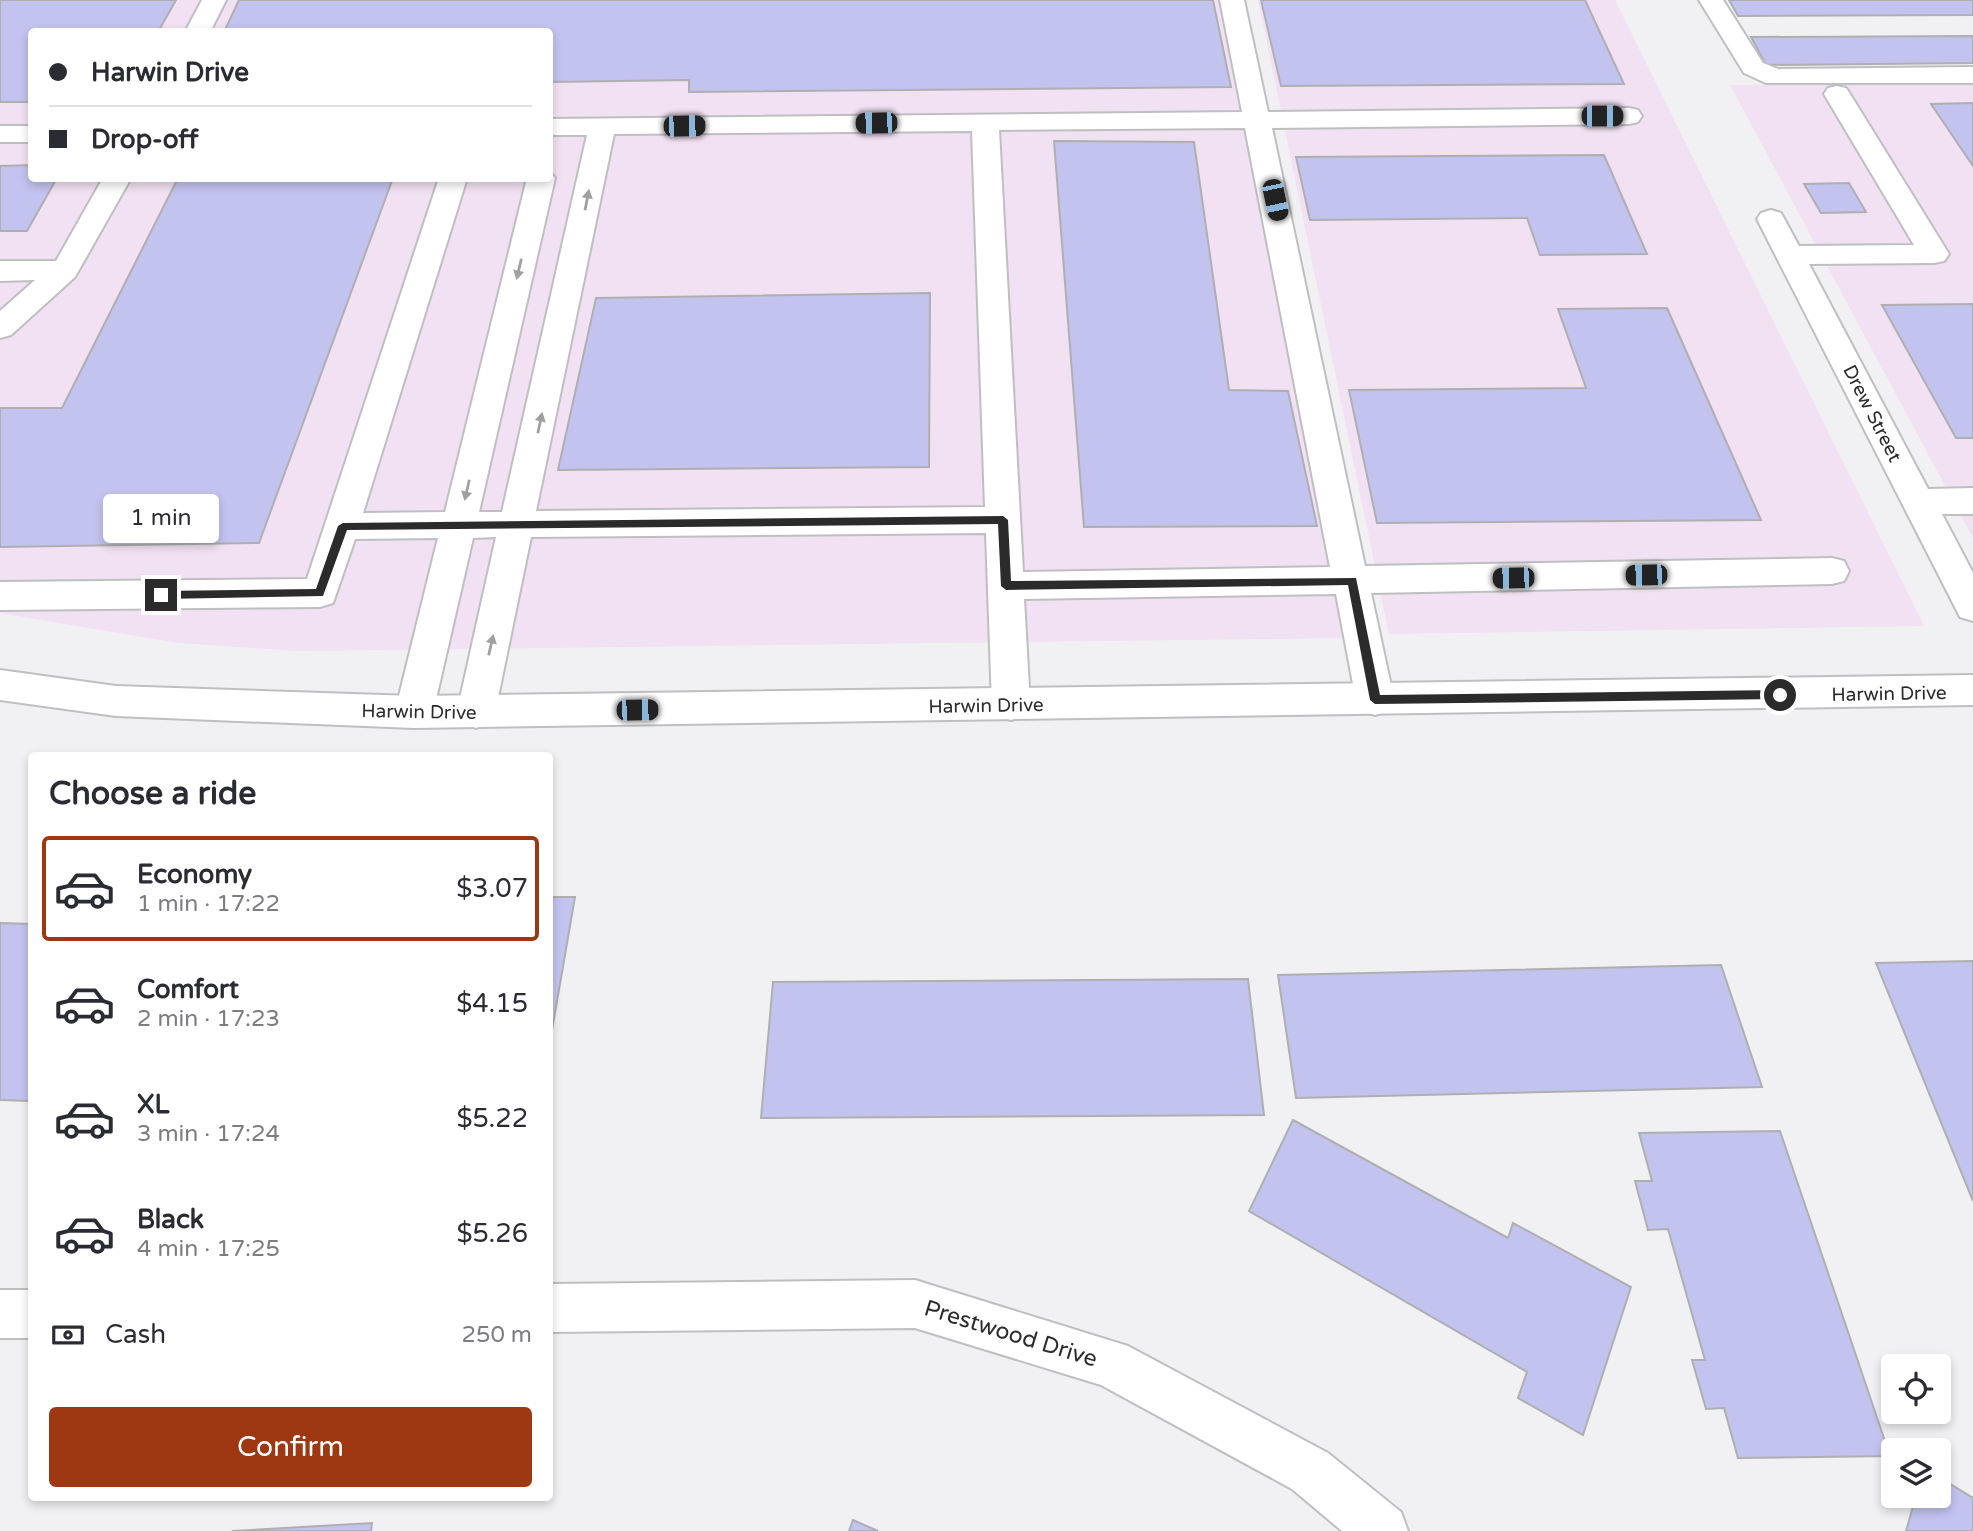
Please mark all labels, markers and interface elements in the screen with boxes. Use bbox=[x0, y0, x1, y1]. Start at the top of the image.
text: Harwin Drive bbox=[91, 57, 249, 88]
car bbox=[1582, 106, 1624, 127]
car bbox=[855, 112, 898, 134]
car bbox=[663, 115, 706, 137]
text: Drop-off bbox=[91, 124, 198, 155]
car bbox=[1261, 177, 1290, 223]
one-way arrow bbox=[582, 189, 593, 211]
one-way arrow bbox=[513, 258, 524, 280]
street label: Drew Street bbox=[1838, 361, 1906, 466]
one-way arrow bbox=[535, 412, 546, 434]
one-way arrow bbox=[461, 479, 472, 501]
callout: 1 min bbox=[103, 494, 219, 542]
text: 1 min bbox=[130, 504, 192, 532]
car bbox=[1625, 564, 1668, 586]
car bbox=[1492, 567, 1535, 589]
route end bbox=[145, 579, 177, 611]
one-way arrow bbox=[486, 634, 497, 656]
route start bbox=[1764, 679, 1796, 711]
street label: Harwin Drive bbox=[1831, 682, 1947, 706]
street label: Harwin Drive bbox=[928, 694, 1044, 718]
car bbox=[616, 699, 659, 721]
street label: Harwin Drive bbox=[361, 700, 477, 724]
text: Choose a ride bbox=[49, 775, 256, 813]
icon: car bbox=[53, 857, 116, 920]
text: Economy bbox=[137, 859, 252, 890]
text: $3.07 bbox=[456, 873, 528, 904]
text: 1 min · 17:22 bbox=[137, 890, 280, 918]
icon: car bbox=[53, 972, 116, 1035]
text: Comfort bbox=[137, 974, 239, 1005]
text: $4.15 bbox=[456, 988, 528, 1019]
text: 2 min · 17:23 bbox=[137, 1005, 280, 1033]
icon: car bbox=[53, 1087, 116, 1150]
text: XL bbox=[137, 1089, 169, 1120]
text: $5.22 bbox=[456, 1103, 528, 1134]
text: 3 min · 17:24 bbox=[137, 1120, 280, 1148]
icon: car bbox=[53, 1202, 116, 1265]
text: Black bbox=[137, 1204, 204, 1235]
text: $5.26 bbox=[456, 1218, 528, 1249]
text: 4 min · 17:25 bbox=[137, 1235, 280, 1263]
street label: Prestwood Drive bbox=[921, 1294, 1101, 1374]
icon: cash bbox=[49, 1316, 87, 1354]
text: Cash bbox=[105, 1319, 166, 1350]
text: 250 m bbox=[462, 1321, 532, 1349]
map controls bbox=[1881, 1354, 1951, 1508]
button: locate bbox=[1881, 1354, 1951, 1424]
button: Confirm bbox=[49, 1407, 532, 1487]
button: layers bbox=[1881, 1438, 1951, 1508]

